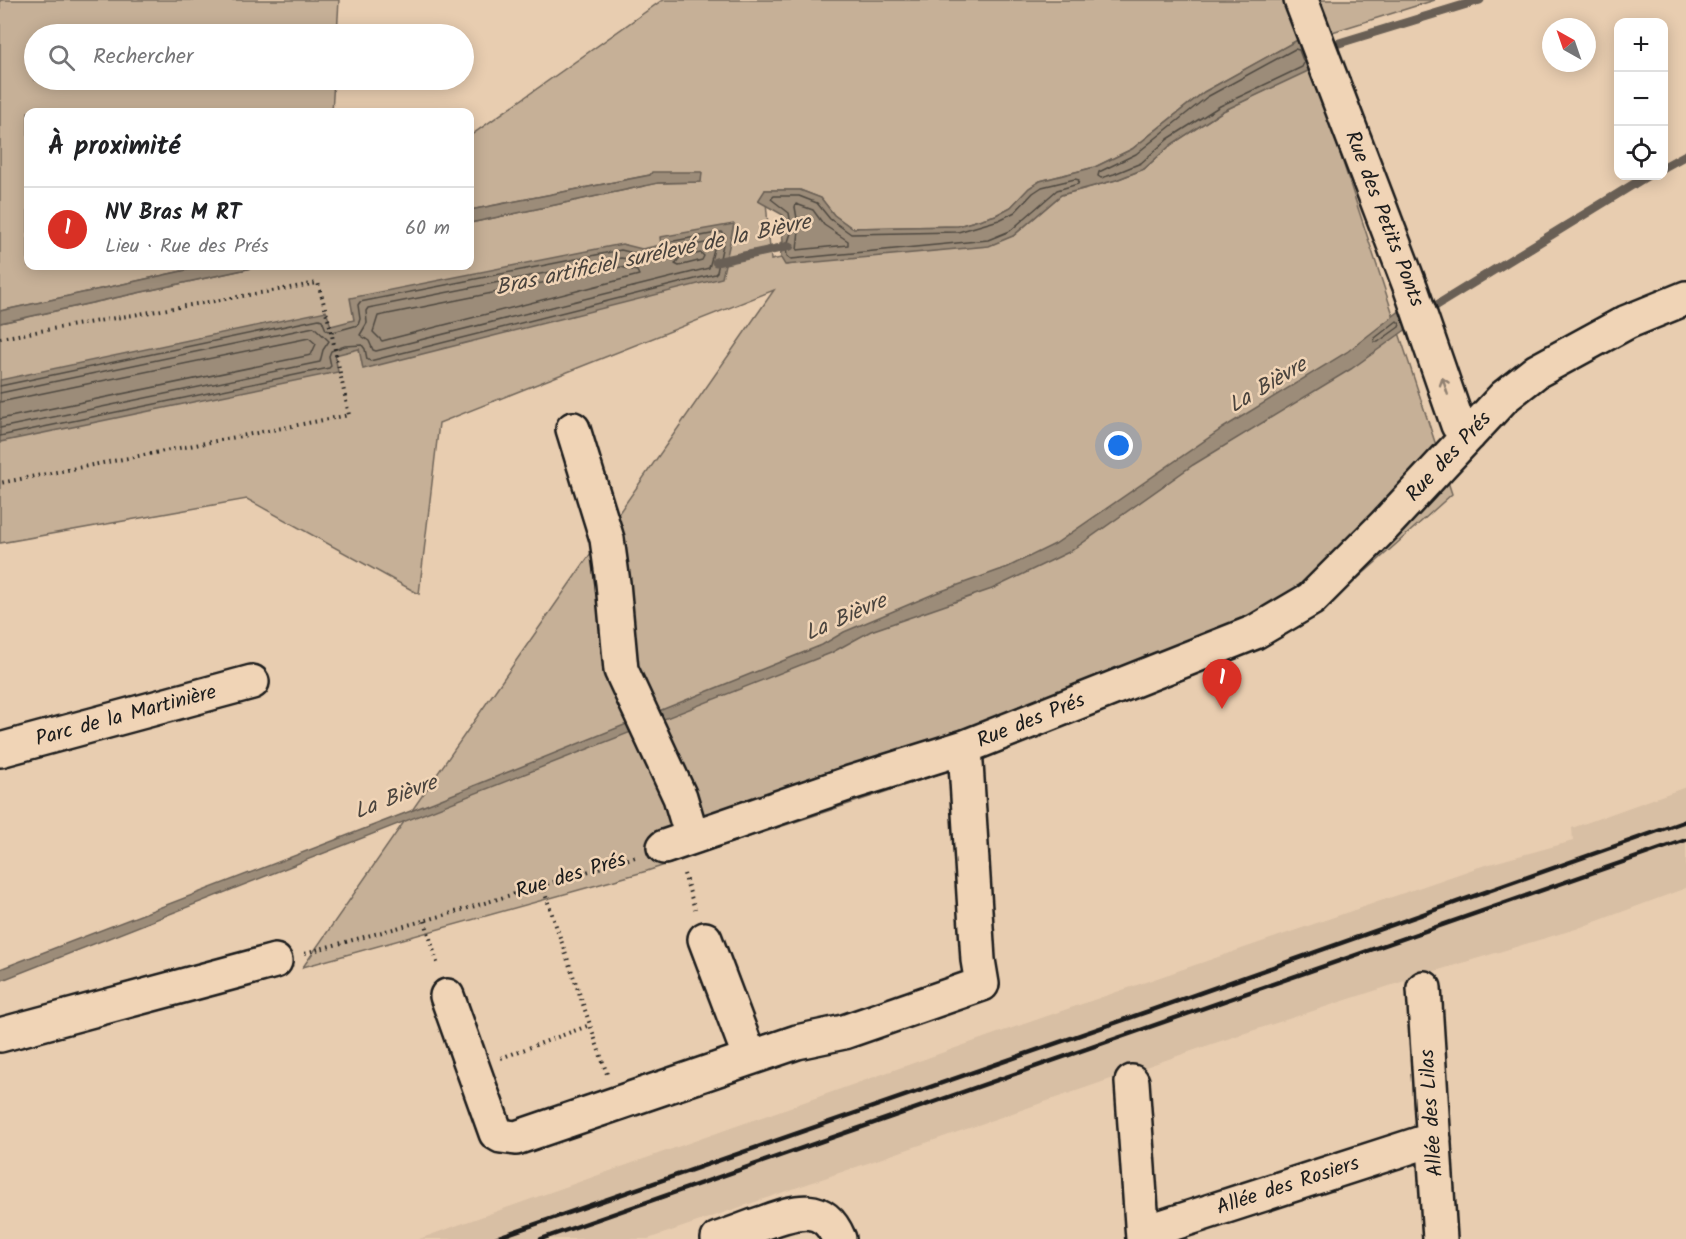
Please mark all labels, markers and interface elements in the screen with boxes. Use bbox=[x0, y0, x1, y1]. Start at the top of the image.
north arrow bbox=[1542, 18, 1596, 72]
map controls bbox=[1614, 18, 1668, 180]
button: + bbox=[1614, 18, 1668, 72]
search box bbox=[24, 24, 474, 90]
text: Rechercher bbox=[93, 40, 193, 75]
icon: search bbox=[45, 41, 78, 74]
button: − bbox=[1614, 72, 1668, 126]
text: À proximité bbox=[48, 126, 180, 168]
street label: Rue des Petits Ponts bbox=[1335, 126, 1433, 312]
button: locate bbox=[1614, 126, 1668, 180]
text: NV Bras M RT bbox=[105, 196, 241, 231]
water label: Bras artificiel surélevé de la Bièvre bbox=[492, 205, 816, 307]
text: 1 bbox=[64, 213, 71, 245]
text: 60 m bbox=[405, 213, 450, 245]
text: Lieu · Rue des Prés bbox=[105, 231, 269, 263]
water label: La Bièvre bbox=[1222, 348, 1316, 423]
one-way arrow bbox=[1439, 377, 1450, 396]
street label: Rue des Prés bbox=[1398, 404, 1500, 510]
your location bbox=[1104, 431, 1133, 460]
water label: La Bièvre bbox=[799, 584, 895, 652]
pin: 1 bbox=[1202, 660, 1242, 709]
street label: Parc de la Martinière bbox=[32, 676, 221, 756]
street label: Rue des Prés bbox=[972, 684, 1090, 758]
water label: La Bièvre bbox=[349, 765, 445, 830]
street label: Rue des Prés bbox=[512, 844, 630, 908]
street label: Allée des Lilas bbox=[1411, 1048, 1453, 1178]
street label: Allée des Rosiers bbox=[1212, 1147, 1364, 1225]

